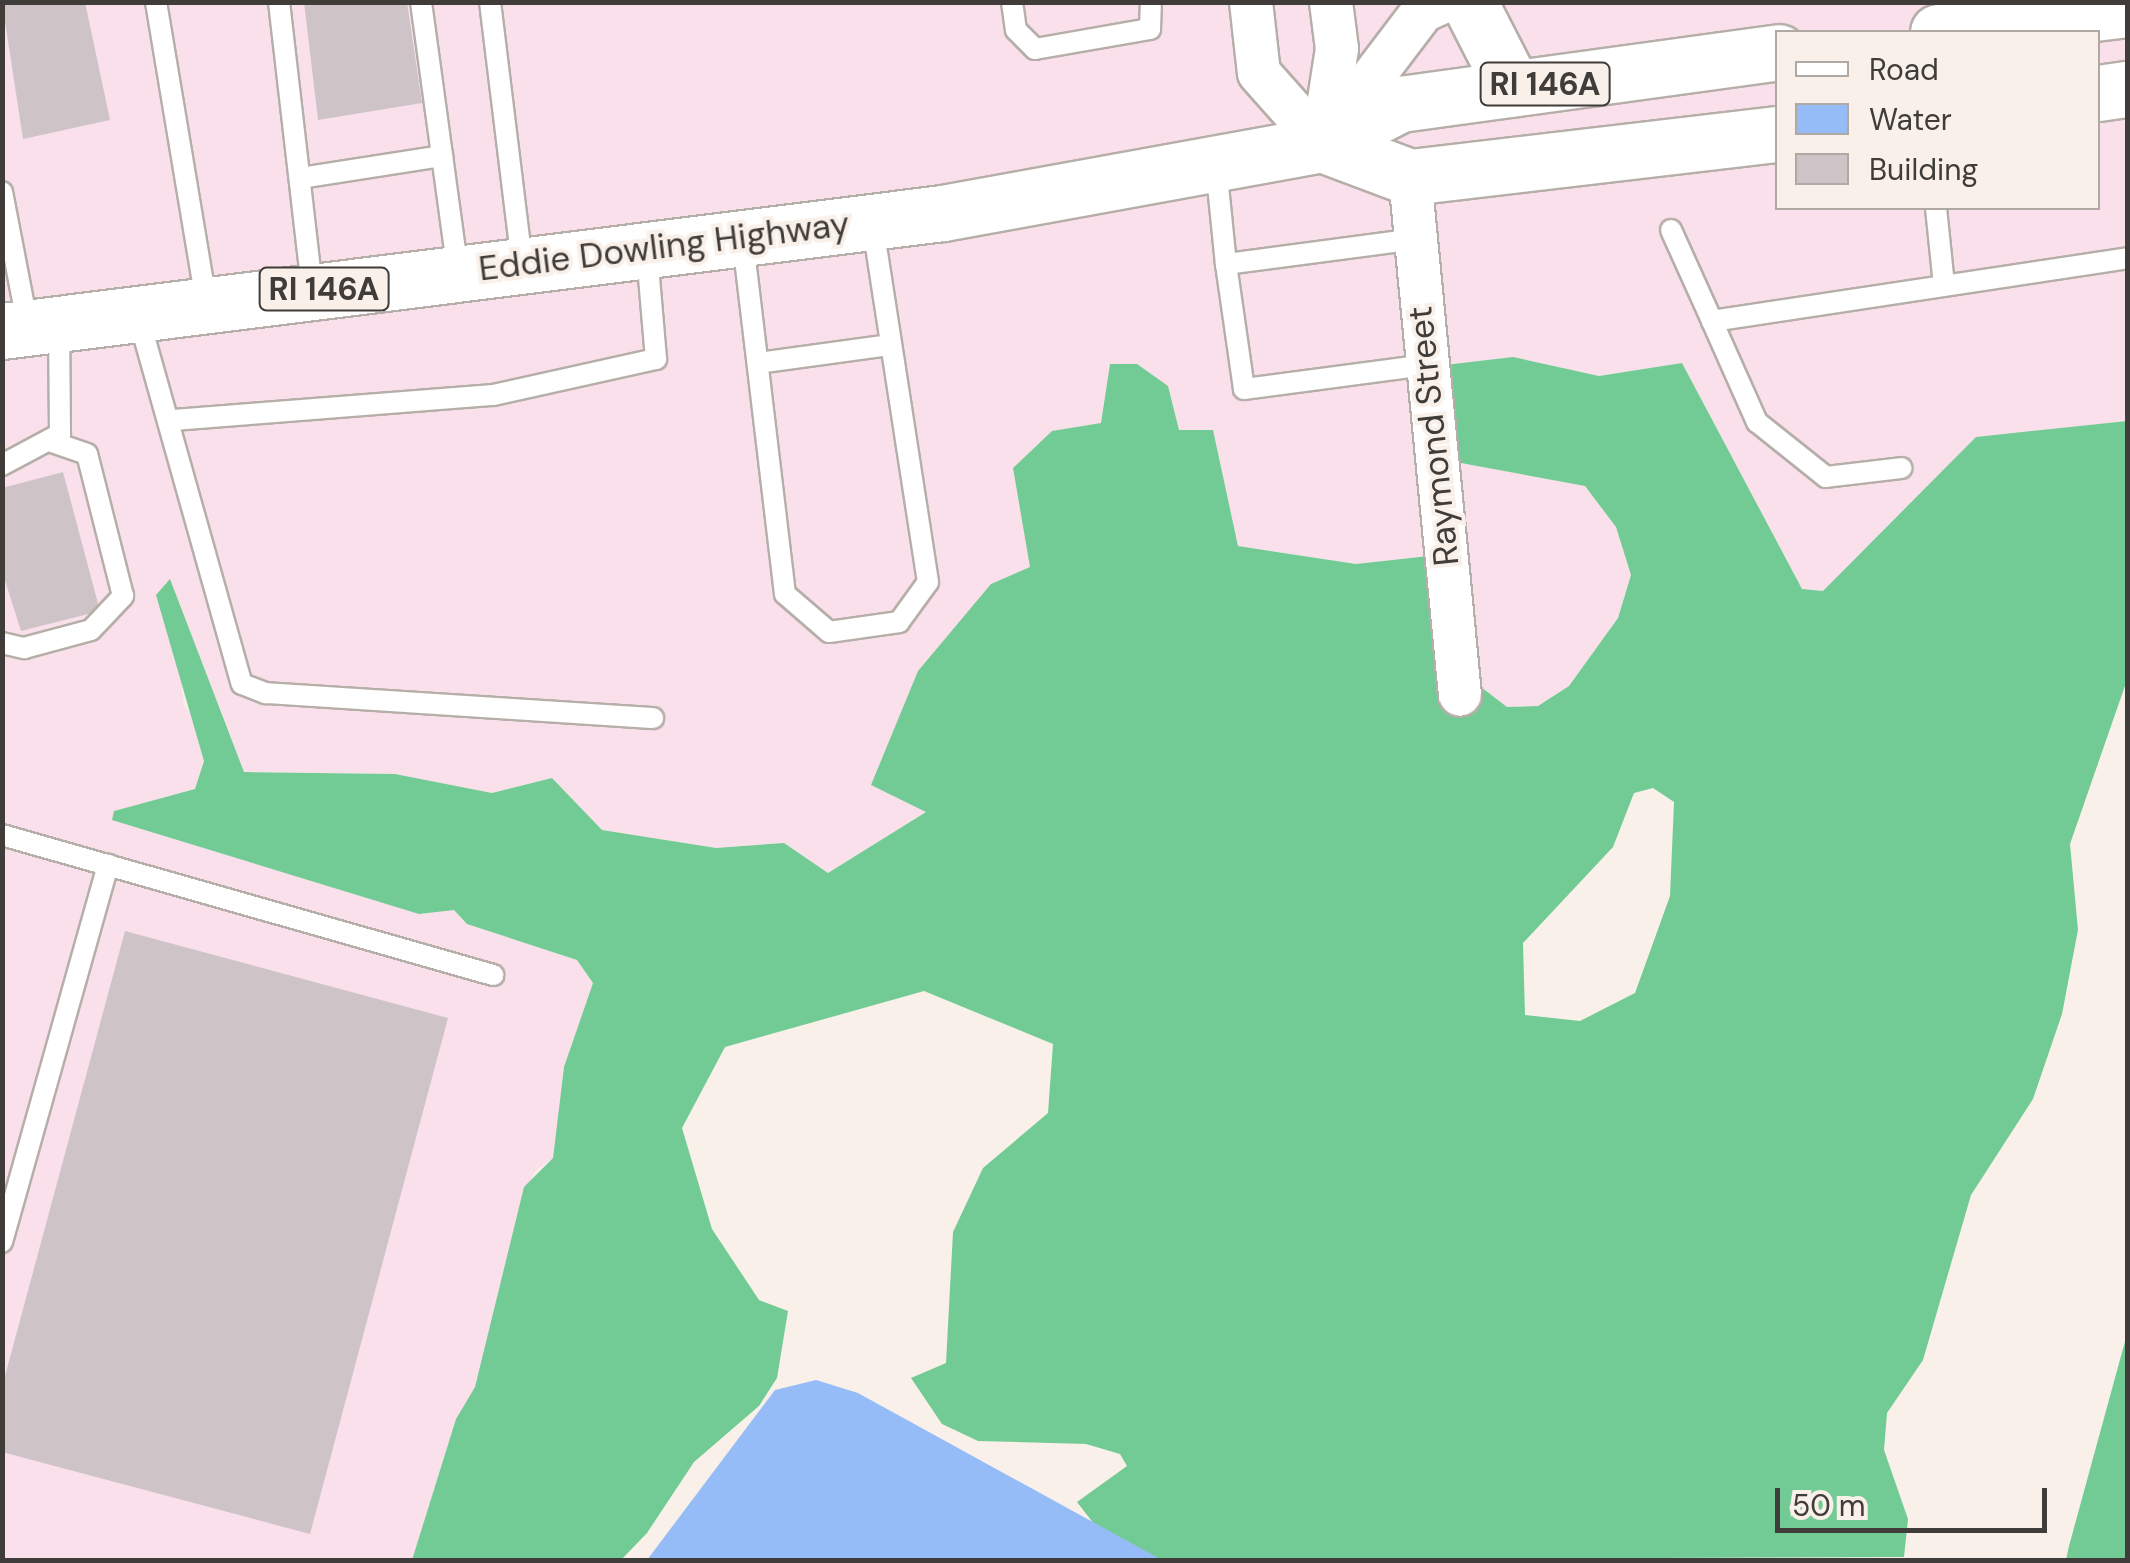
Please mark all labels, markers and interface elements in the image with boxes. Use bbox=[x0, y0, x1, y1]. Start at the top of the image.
legend bbox=[1775, 30, 2100, 210]
text: Road bbox=[1869, 50, 1939, 89]
road number: RI 146A bbox=[1478, 57, 1612, 111]
text: Water bbox=[1869, 100, 1952, 139]
text: Building bbox=[1869, 150, 1978, 189]
street label: Eddie Dowling Highway bbox=[476, 202, 852, 290]
road number: RI 146A bbox=[256, 262, 392, 316]
street label: Raymond Street bbox=[1398, 304, 1468, 568]
scale bar bbox=[1780, 1468, 2052, 1530]
text: 50 m bbox=[1792, 1486, 1866, 1525]

